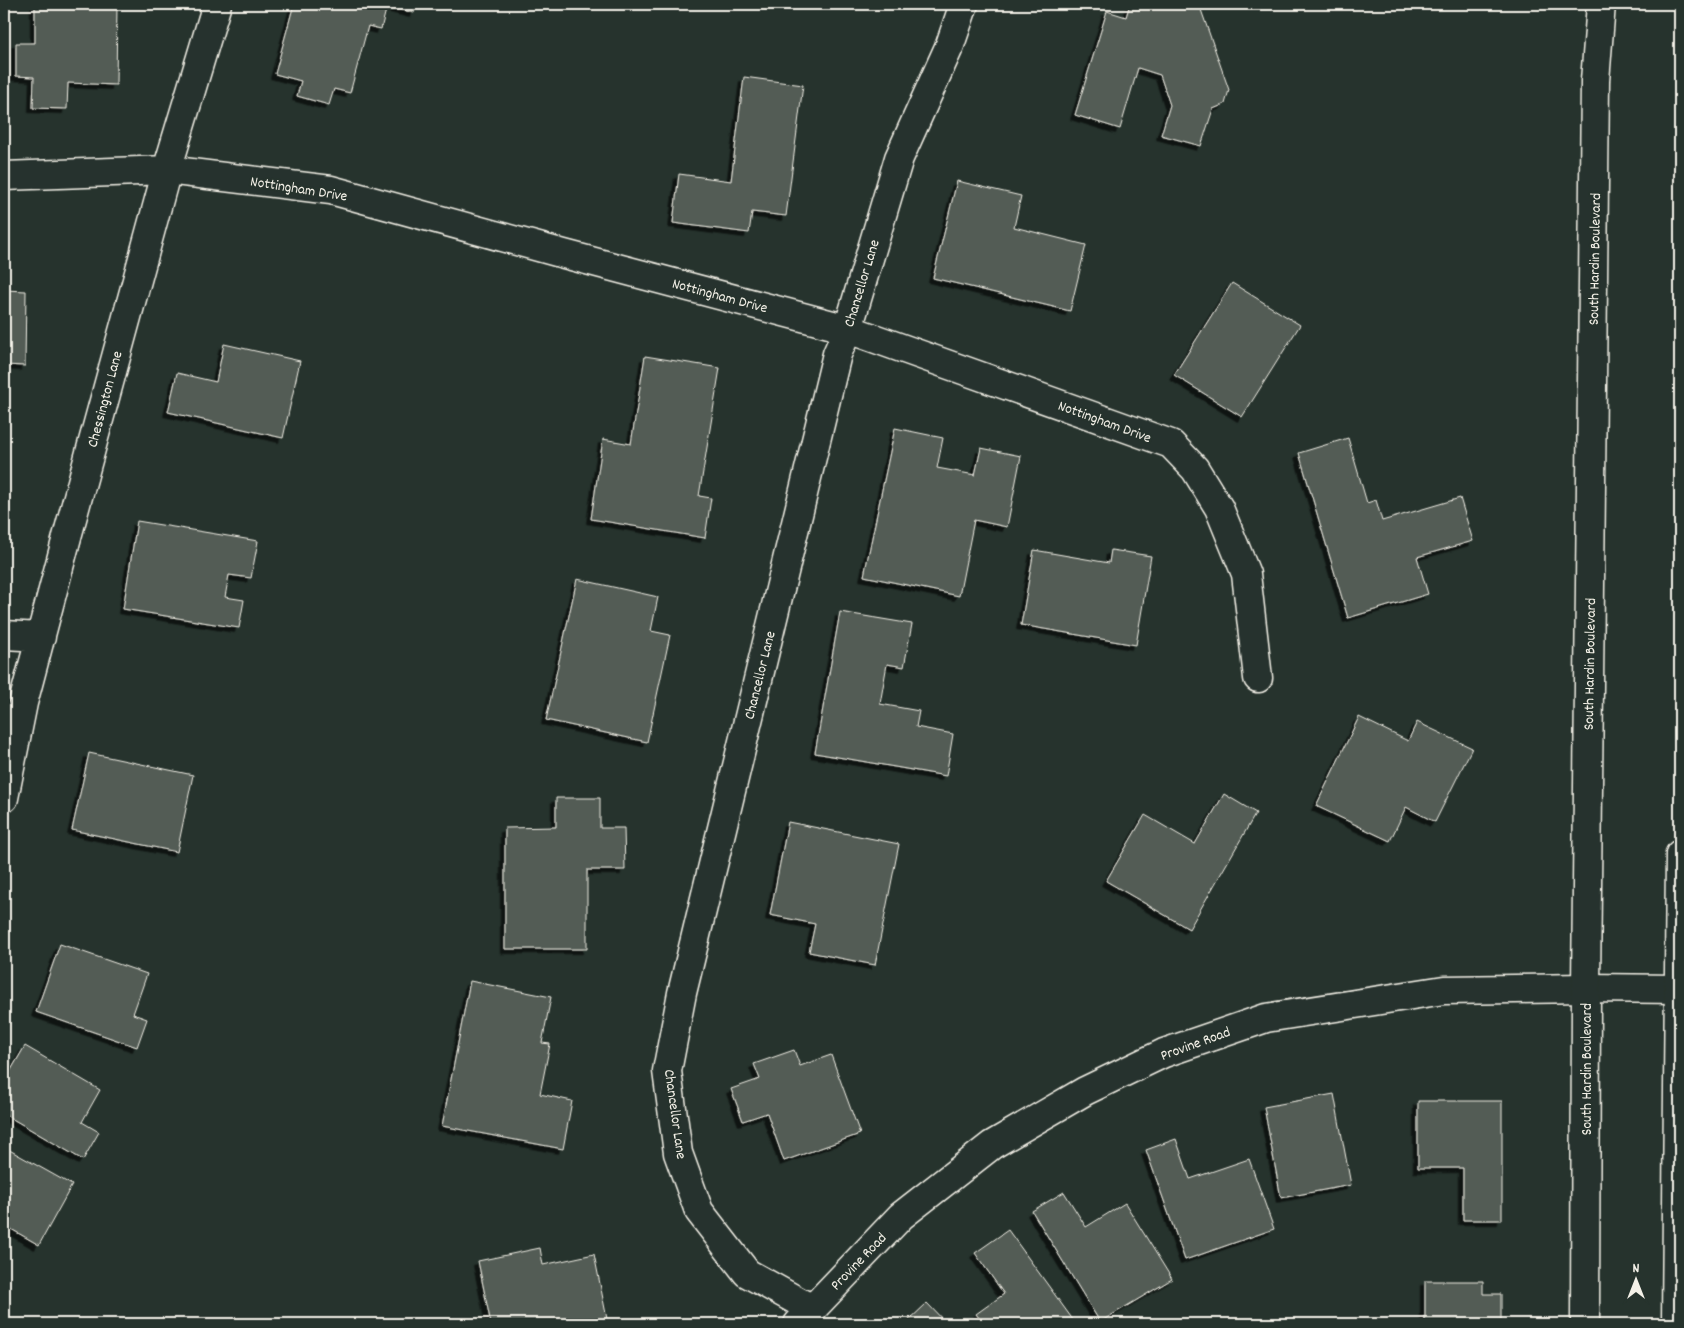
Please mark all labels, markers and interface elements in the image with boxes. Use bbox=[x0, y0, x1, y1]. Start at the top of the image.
street label: Nottingham Drive bbox=[249, 171, 349, 209]
street label: South Hardin Boulevard bbox=[1584, 193, 1608, 325]
street label: Chancellor Lane bbox=[839, 237, 887, 330]
street label: Nottingham Drive bbox=[669, 274, 770, 320]
street label: Chessington Lane bbox=[82, 348, 129, 450]
street label: Nottingham Drive bbox=[1055, 396, 1154, 450]
street label: South Hardin Boulevard bbox=[1579, 598, 1603, 730]
street label: Chancellor Lane bbox=[739, 629, 783, 722]
street label: South Hardin Boulevard bbox=[1577, 1003, 1599, 1135]
street label: Provine Road bbox=[1158, 1022, 1234, 1068]
street label: Chancellor Lane bbox=[657, 1068, 691, 1161]
street label: Provine Road bbox=[826, 1228, 893, 1296]
north arrow bbox=[1612, 1256, 1662, 1306]
text: N bbox=[1633, 1259, 1640, 1279]

